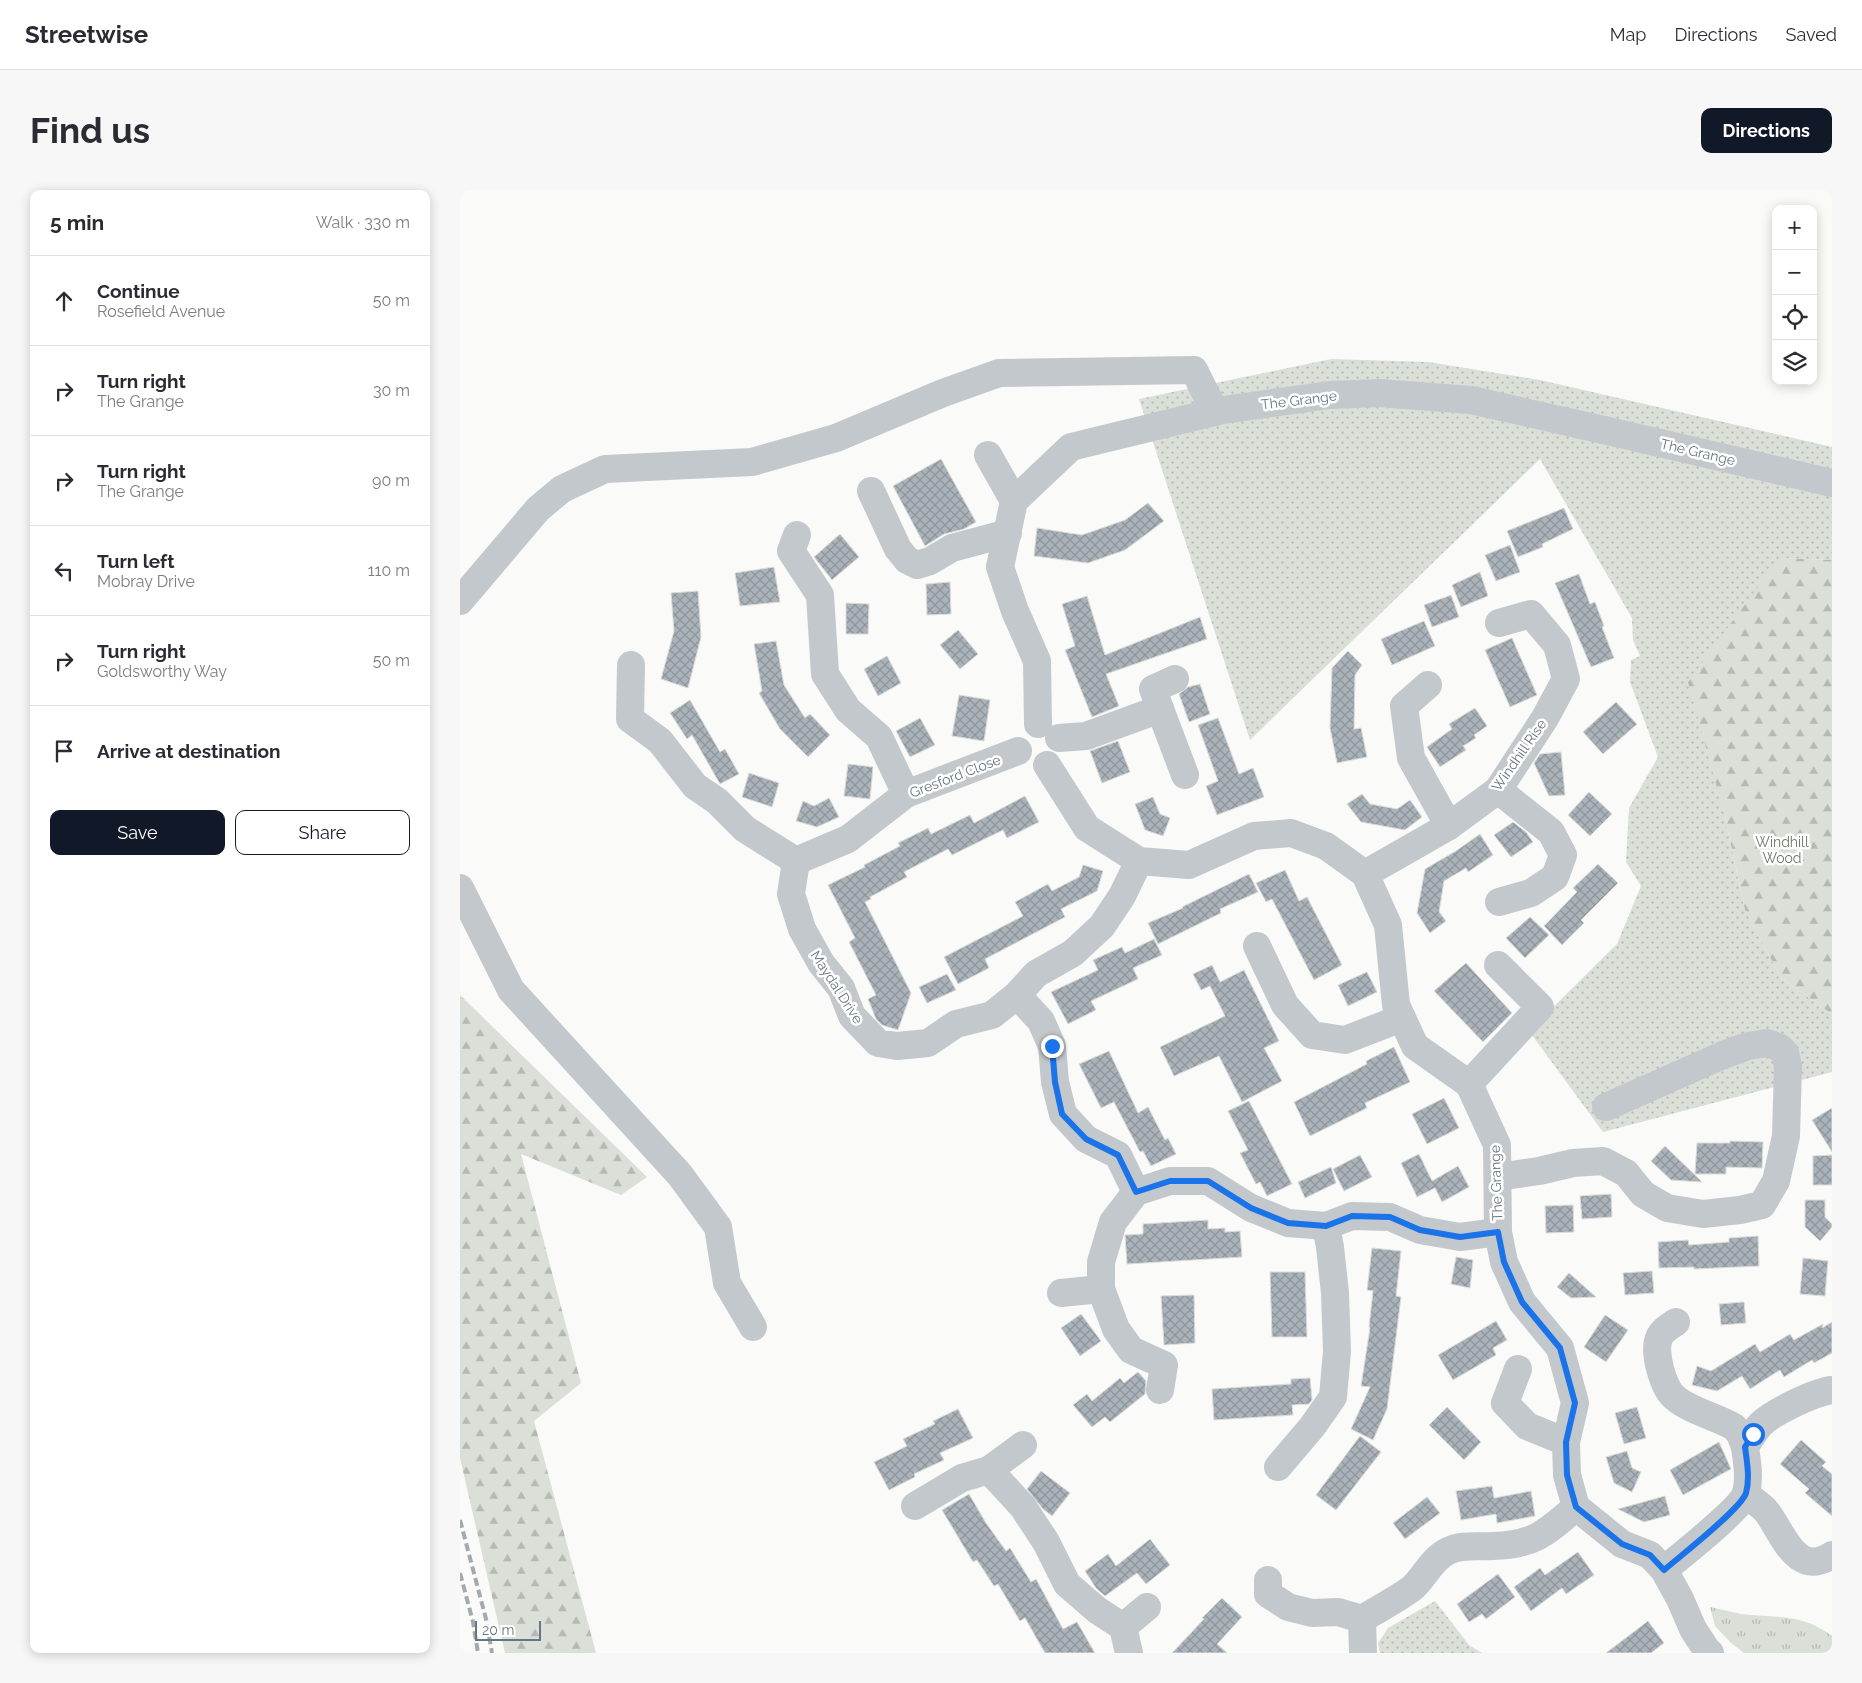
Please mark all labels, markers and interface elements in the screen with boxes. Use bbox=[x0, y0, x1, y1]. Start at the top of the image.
text: Streetwise bbox=[25, 20, 148, 49]
text: Map bbox=[1610, 24, 1646, 45]
text: Directions bbox=[1674, 24, 1758, 45]
text: Saved bbox=[1786, 24, 1837, 45]
button: Directions bbox=[1701, 108, 1832, 153]
text: Find us bbox=[30, 110, 150, 151]
map controls bbox=[1772, 205, 1817, 385]
button: + bbox=[1772, 205, 1817, 250]
text: 5 min bbox=[50, 210, 104, 235]
text: Walk · 330 m bbox=[316, 213, 410, 232]
button: − bbox=[1772, 250, 1817, 295]
text: Continue bbox=[97, 280, 180, 302]
icon: ahead bbox=[50, 287, 78, 315]
text: 50 m bbox=[373, 291, 410, 310]
button: locate bbox=[1772, 295, 1817, 340]
text: Rosefield Avenue bbox=[97, 302, 225, 321]
button: layers bbox=[1772, 340, 1817, 385]
text: Turn right bbox=[97, 370, 186, 392]
icon: right bbox=[50, 377, 78, 405]
text: 30 m bbox=[373, 381, 410, 400]
street label: The Grange bbox=[1260, 387, 1338, 413]
text: The Grange bbox=[97, 392, 184, 411]
street label: The Grange bbox=[1659, 436, 1737, 468]
text: Turn right bbox=[97, 460, 186, 482]
icon: right bbox=[50, 467, 78, 495]
text: 90 m bbox=[372, 471, 410, 490]
text: The Grange bbox=[97, 482, 184, 501]
text: Turn left bbox=[97, 550, 174, 572]
icon: left bbox=[50, 557, 78, 585]
text: 110 m bbox=[368, 561, 410, 580]
text: Mobray Drive bbox=[97, 572, 195, 591]
text: Turn right bbox=[97, 640, 186, 662]
icon: right bbox=[50, 647, 78, 675]
text: 50 m bbox=[373, 651, 410, 670]
text: Goldsworthy Way bbox=[97, 662, 227, 681]
street label: Windhill Rise bbox=[1488, 716, 1550, 794]
icon: arrive bbox=[50, 737, 78, 765]
text: Arrive at destination bbox=[97, 740, 281, 762]
street label: Gresford Close bbox=[907, 751, 1003, 801]
button: Save bbox=[50, 810, 225, 855]
button: Share bbox=[235, 810, 410, 855]
park label: Windhill Wood bbox=[1755, 834, 1809, 866]
street label: Maydal Drive bbox=[808, 948, 866, 1026]
route end bbox=[1041, 1035, 1064, 1058]
street label: The Grange bbox=[1487, 1145, 1505, 1221]
route start bbox=[1742, 1423, 1765, 1446]
scale bar bbox=[475, 1618, 541, 1641]
text: 20 m bbox=[482, 1622, 514, 1638]

